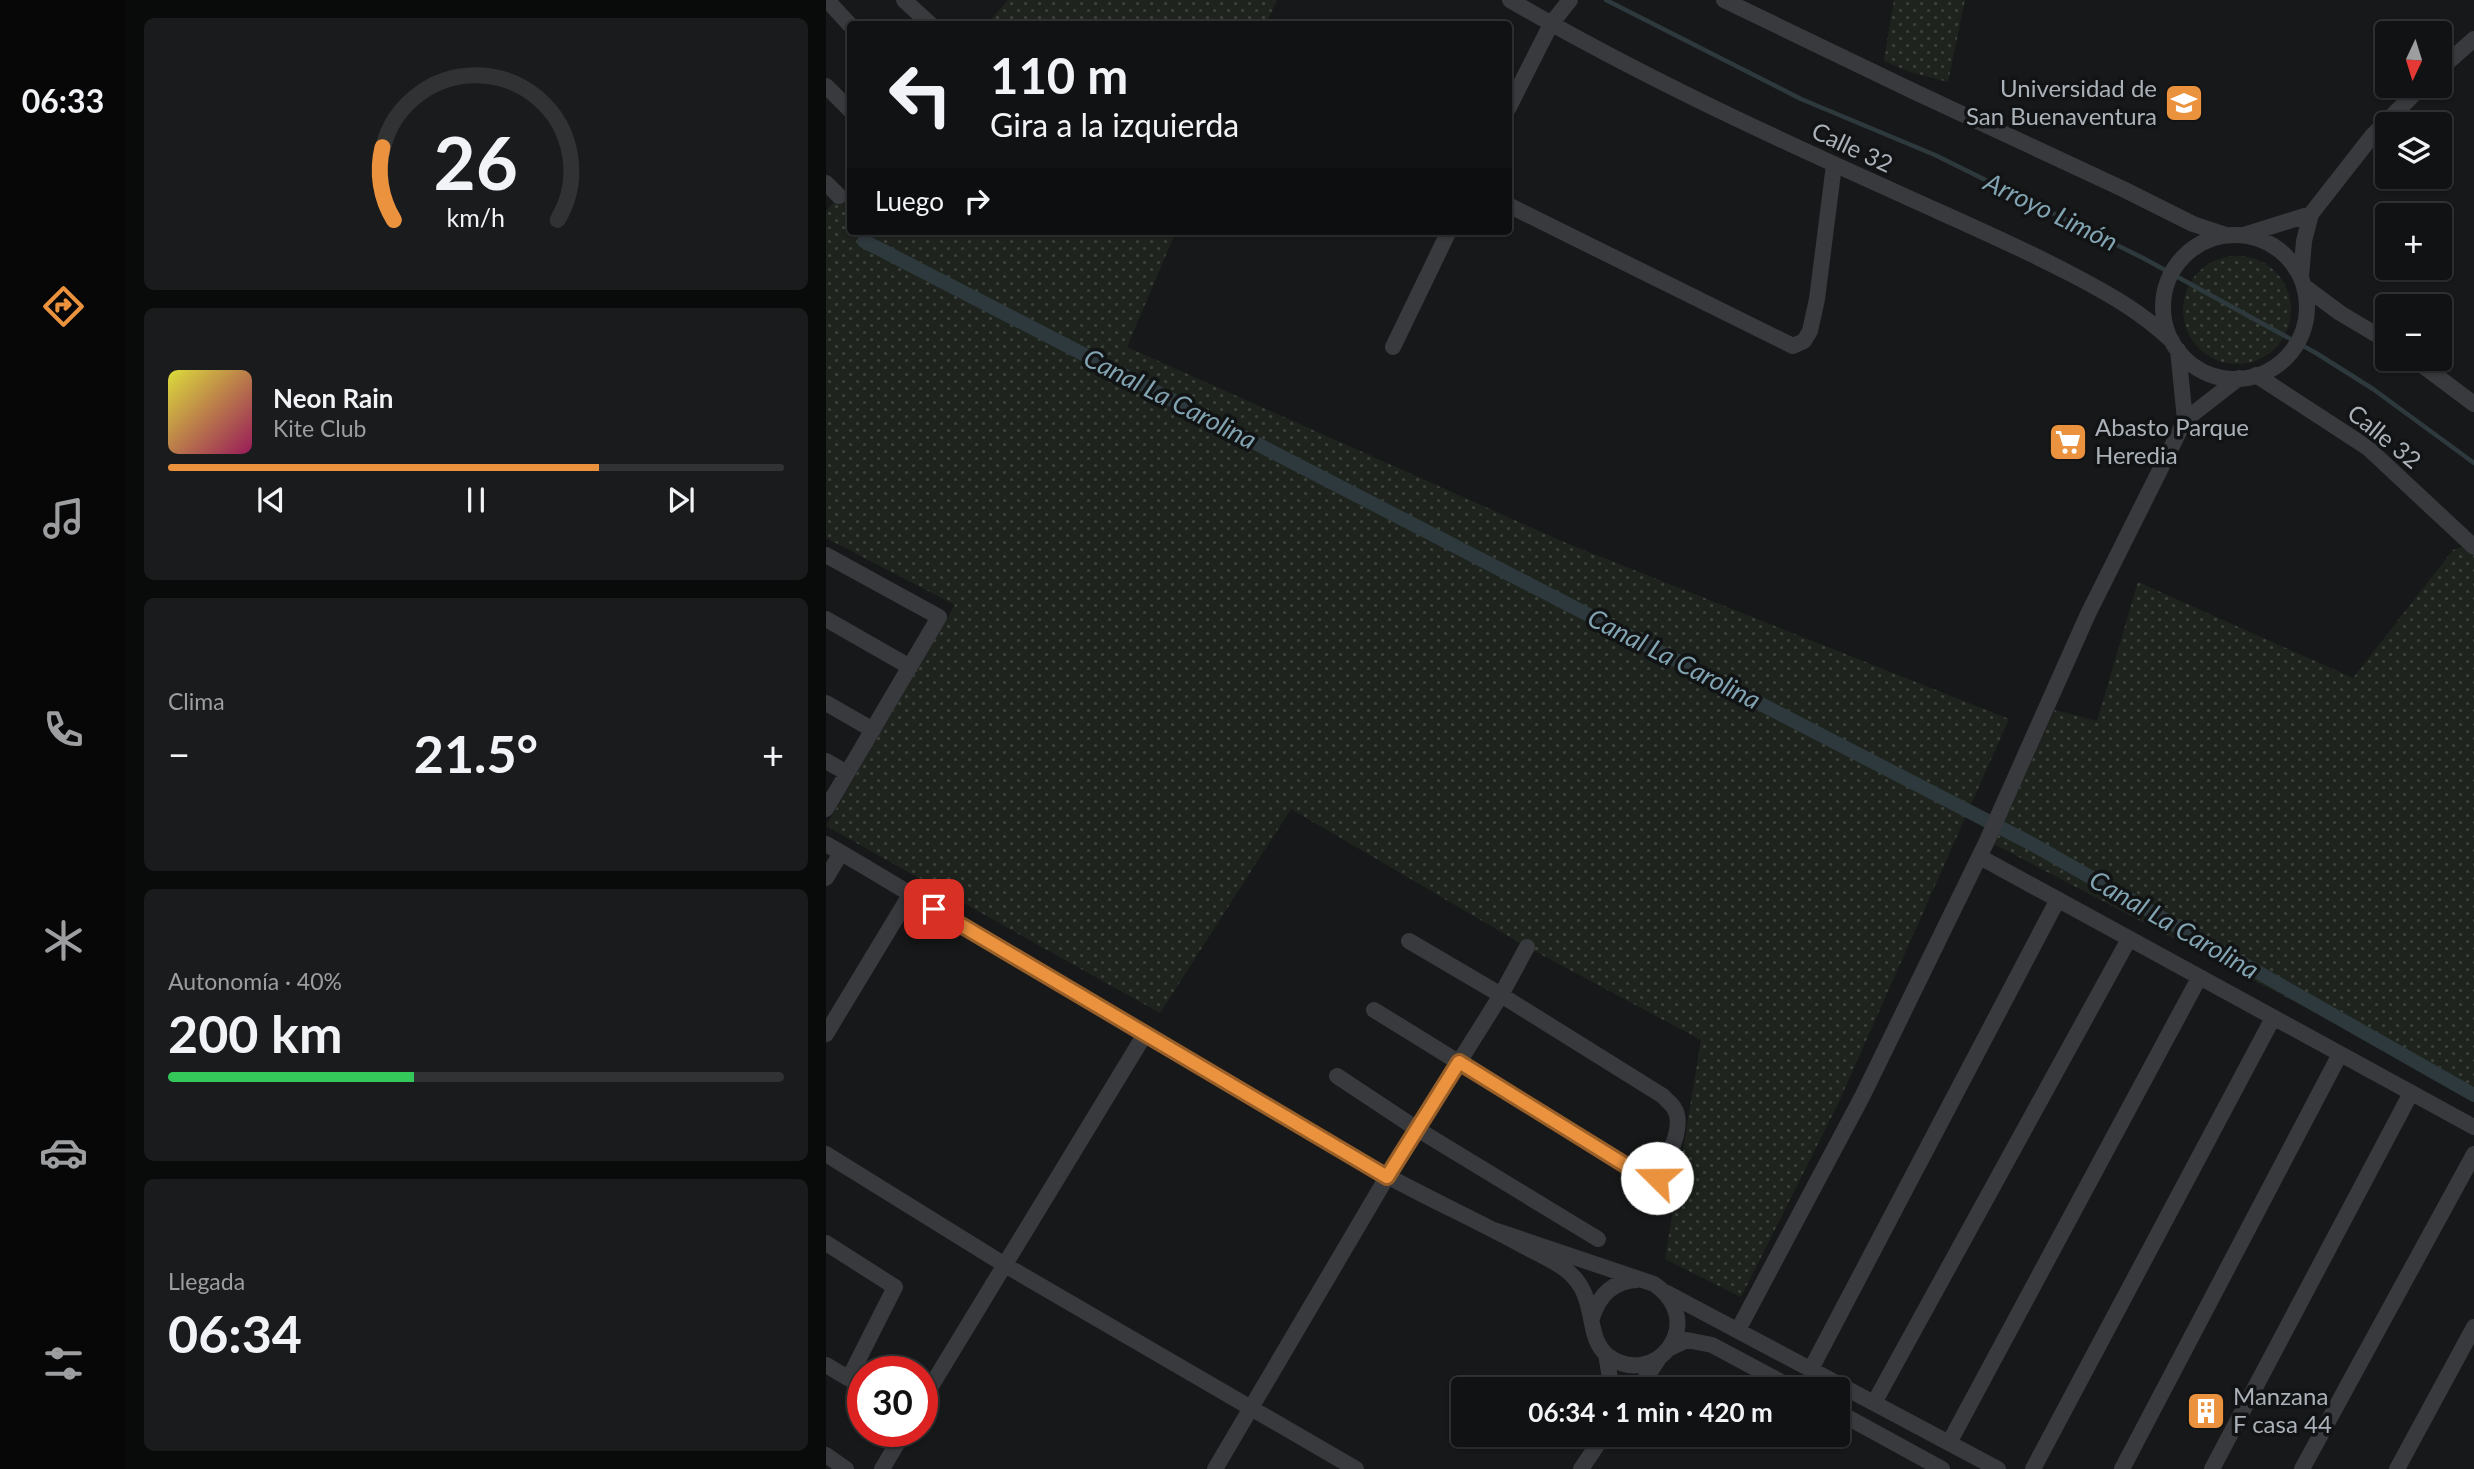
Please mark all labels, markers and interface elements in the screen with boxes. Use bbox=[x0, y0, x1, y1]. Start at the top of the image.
north arrow bbox=[2375, 21, 2452, 98]
map controls bbox=[2375, 21, 2452, 371]
text: 110 m bbox=[990, 46, 1128, 104]
icon: left bbox=[875, 49, 966, 140]
place label: Universidad de San Buenaventura bbox=[1966, 73, 2157, 130]
text: 06:33 bbox=[22, 81, 104, 120]
school or university icon: Universidad de San Buenaventura bbox=[2163, 82, 2205, 124]
text: Gira a la izquierda bbox=[990, 105, 1239, 144]
button: layers bbox=[2375, 112, 2452, 189]
street label: Calle 32 bbox=[1808, 115, 1898, 178]
text: 26 bbox=[434, 118, 518, 206]
water label: Arroyo Limón bbox=[1979, 165, 2123, 257]
icon: right bbox=[958, 182, 996, 220]
text: Luego bbox=[875, 185, 944, 217]
text: km/h bbox=[447, 202, 505, 232]
button: + bbox=[2375, 203, 2452, 280]
icon: directions bbox=[39, 282, 88, 331]
button: − bbox=[2375, 294, 2452, 371]
water label: Canal La Carolina bbox=[1079, 341, 1262, 455]
text: Neon Rain bbox=[273, 382, 393, 414]
street label: Calle 32 bbox=[2342, 398, 2427, 474]
place label: Abasto Parque Heredia bbox=[2095, 412, 2249, 469]
text: Kite Club bbox=[273, 414, 366, 442]
supermarket icon: Abasto Parque Heredia bbox=[2047, 421, 2089, 463]
icon: previous bbox=[252, 481, 290, 519]
icon: pause bbox=[457, 481, 495, 519]
icon: next bbox=[662, 481, 700, 519]
icon: music bbox=[39, 494, 88, 543]
water label: Canal La Carolina bbox=[1583, 601, 1766, 715]
text: Clima bbox=[168, 687, 225, 715]
icon: phone bbox=[39, 705, 88, 754]
text: 21.5° bbox=[414, 722, 538, 784]
text: − bbox=[168, 731, 190, 777]
text: + bbox=[762, 731, 784, 777]
water label: Canal La Carolina bbox=[2084, 863, 2265, 985]
pin bbox=[904, 879, 964, 939]
icon: arrive bbox=[915, 890, 953, 928]
icon: climate bbox=[39, 916, 88, 965]
text: Autonomía · 40% bbox=[168, 967, 342, 995]
text: 200 km bbox=[168, 1002, 342, 1064]
icon: car bbox=[39, 1128, 88, 1177]
position arrow bbox=[1620, 1141, 1694, 1215]
text: Llegada bbox=[168, 1267, 245, 1295]
text: 06:34 bbox=[168, 1302, 302, 1364]
icon: filters bbox=[39, 1339, 88, 1388]
speed limit sign: 30 bbox=[847, 1356, 938, 1447]
place label: Manzana F casa 44 bbox=[2233, 1381, 2332, 1438]
building icon: Manzana F casa 44 bbox=[2185, 1390, 2227, 1432]
text: 06:34 · 1 min · 420 m bbox=[1528, 1396, 1773, 1428]

